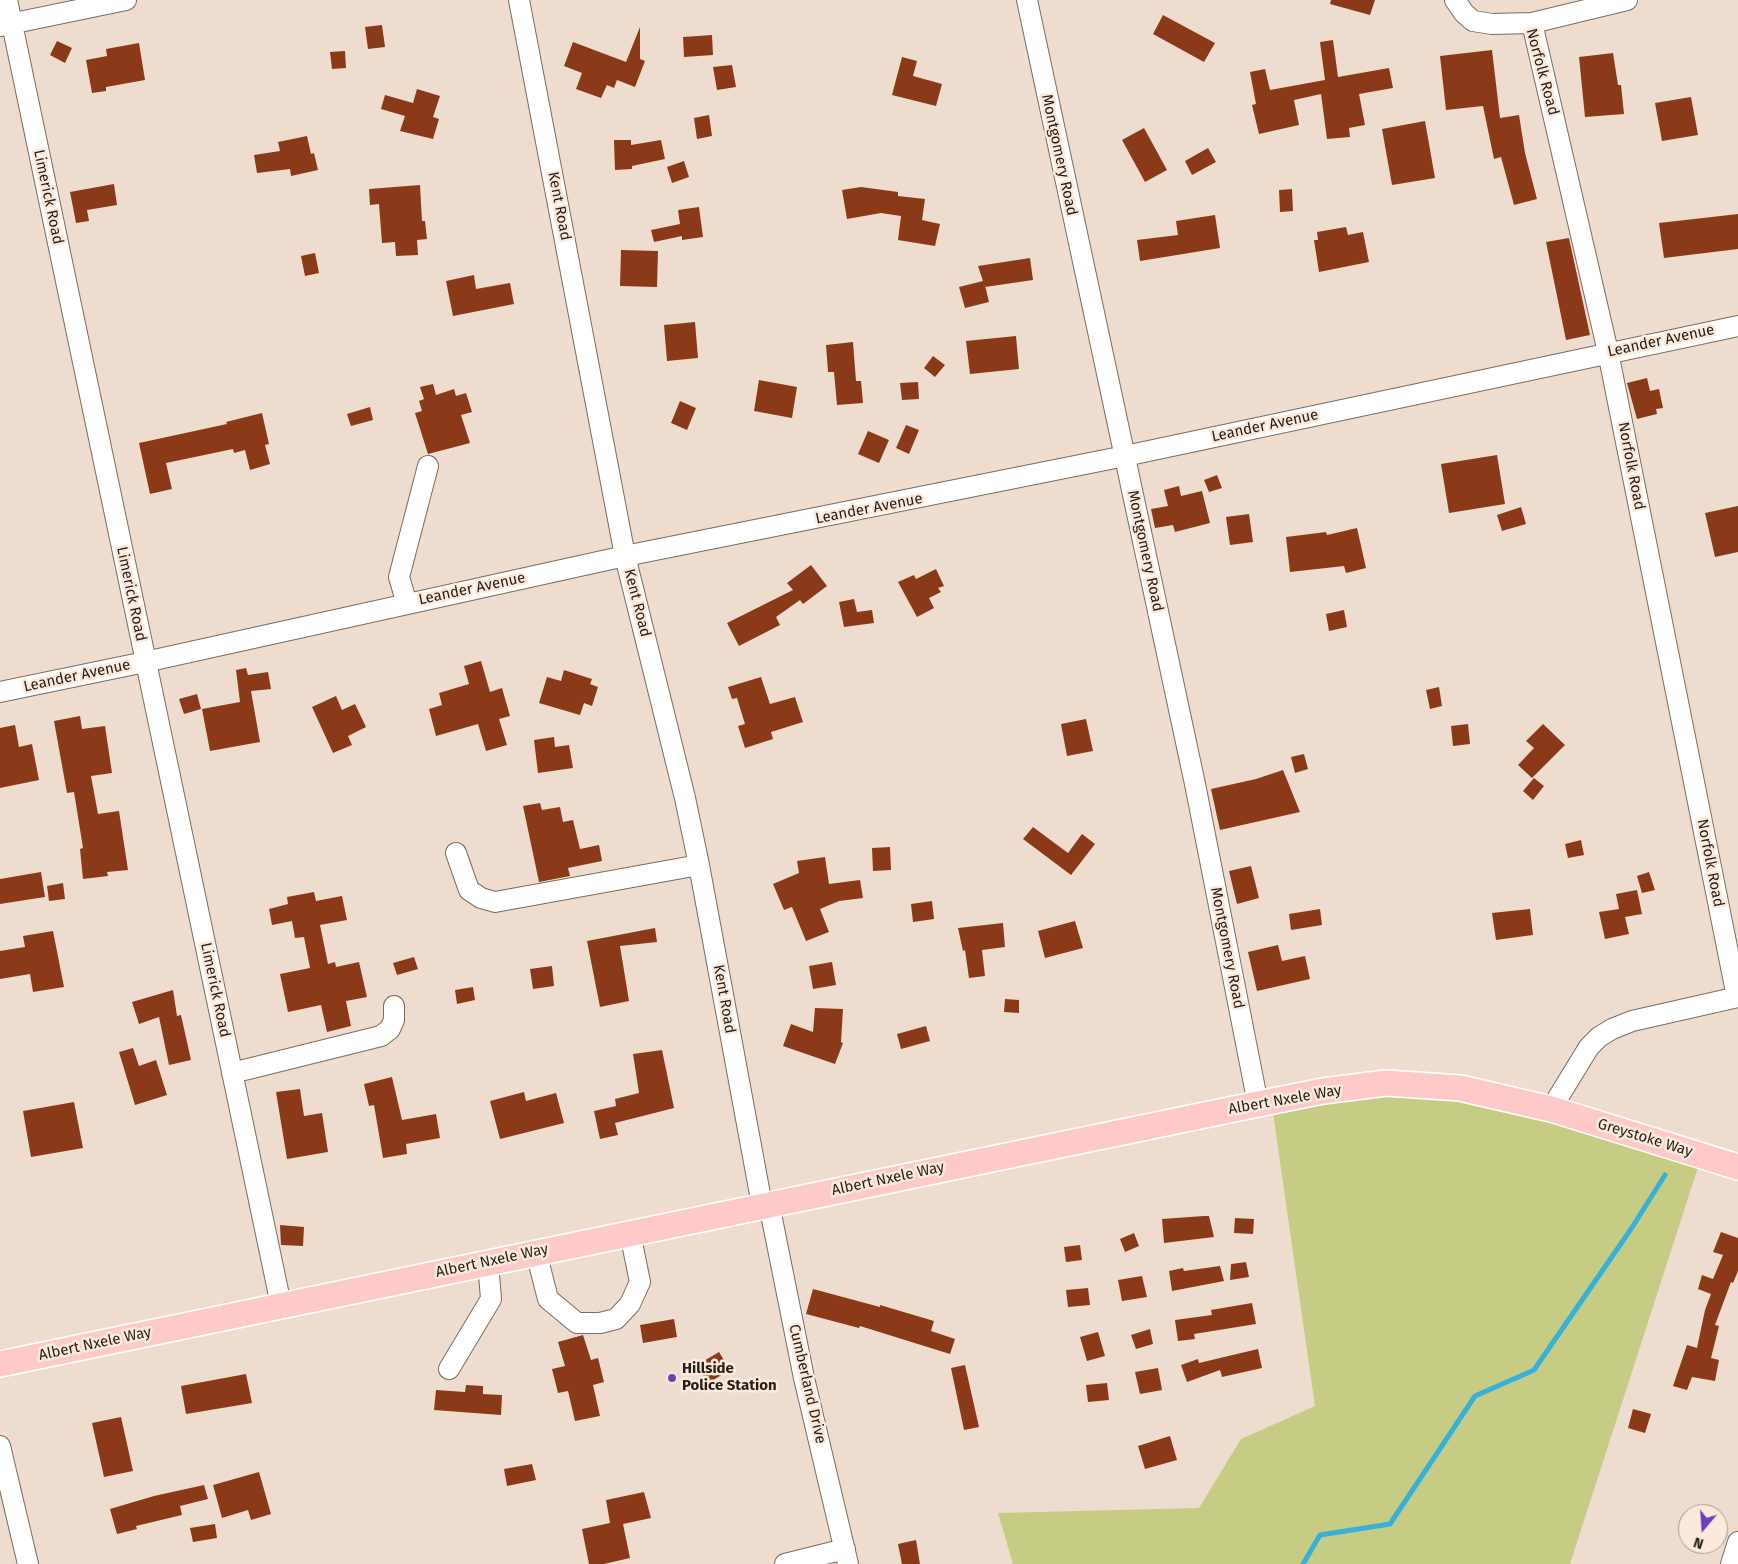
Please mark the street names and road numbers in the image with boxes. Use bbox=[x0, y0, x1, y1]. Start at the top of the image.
street label: Norfolk Road bbox=[1522, 27, 1562, 117]
street label: Montgomery Road bbox=[1037, 93, 1081, 217]
street label: Limerick Road bbox=[29, 148, 67, 246]
street label: Kent Road bbox=[544, 170, 574, 242]
street label: Leander Avenue bbox=[1606, 321, 1716, 361]
street label: Leander Avenue bbox=[1210, 406, 1320, 446]
street label: Norfolk Road bbox=[1614, 421, 1648, 511]
street label: Montgomery Road bbox=[1123, 489, 1167, 613]
street label: Leander Avenue bbox=[814, 490, 924, 528]
street label: Limerick Road bbox=[112, 545, 150, 643]
street label: Kent Road bbox=[620, 567, 654, 639]
street label: Leander Avenue bbox=[417, 569, 527, 609]
street label: Leander Avenue bbox=[22, 656, 132, 696]
street label: Norfolk Road bbox=[1693, 818, 1727, 908]
street label: Montgomery Road bbox=[1206, 886, 1248, 1010]
street label: Limerick Road bbox=[196, 941, 234, 1039]
street label: Kent Road bbox=[709, 963, 739, 1035]
street label: Albert Nxele Way bbox=[1227, 1081, 1343, 1119]
street label: Greystoke Way bbox=[1595, 1115, 1695, 1161]
street label: Albert Nxele Way bbox=[830, 1158, 946, 1200]
street label: Albert Nxele Way bbox=[434, 1240, 550, 1282]
street label: Albert Nxele Way bbox=[37, 1323, 153, 1365]
street label: Cumberland Drive bbox=[785, 1323, 829, 1445]

